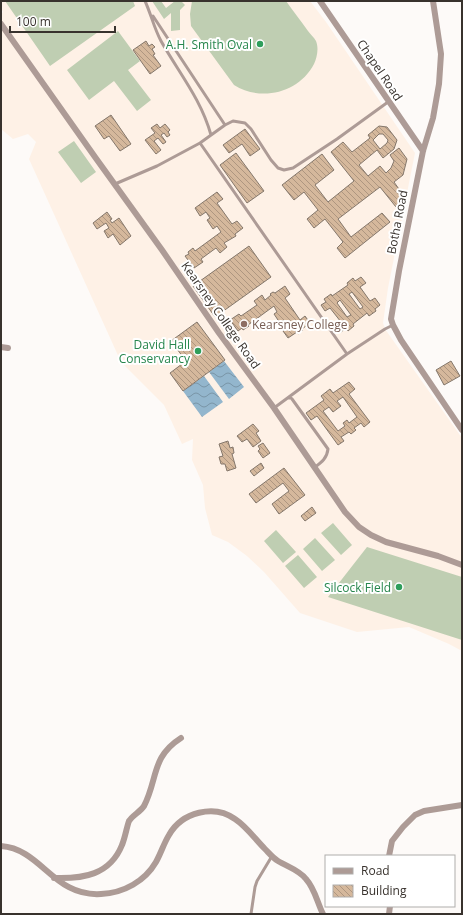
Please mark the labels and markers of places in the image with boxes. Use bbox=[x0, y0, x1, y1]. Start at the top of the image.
place label: A.H. Smith Oval bbox=[166, 36, 252, 53]
marker: A.H. Smith Oval bbox=[255, 39, 265, 49]
place label: Kearsney College bbox=[252, 316, 348, 333]
marker: Kearsney College bbox=[239, 319, 249, 329]
place label: David Hall Conservancy bbox=[119, 336, 191, 367]
marker: David Hall Conservancy bbox=[193, 346, 203, 356]
place label: Silcock Field bbox=[324, 579, 391, 596]
marker: Silcock Field bbox=[394, 582, 404, 592]

